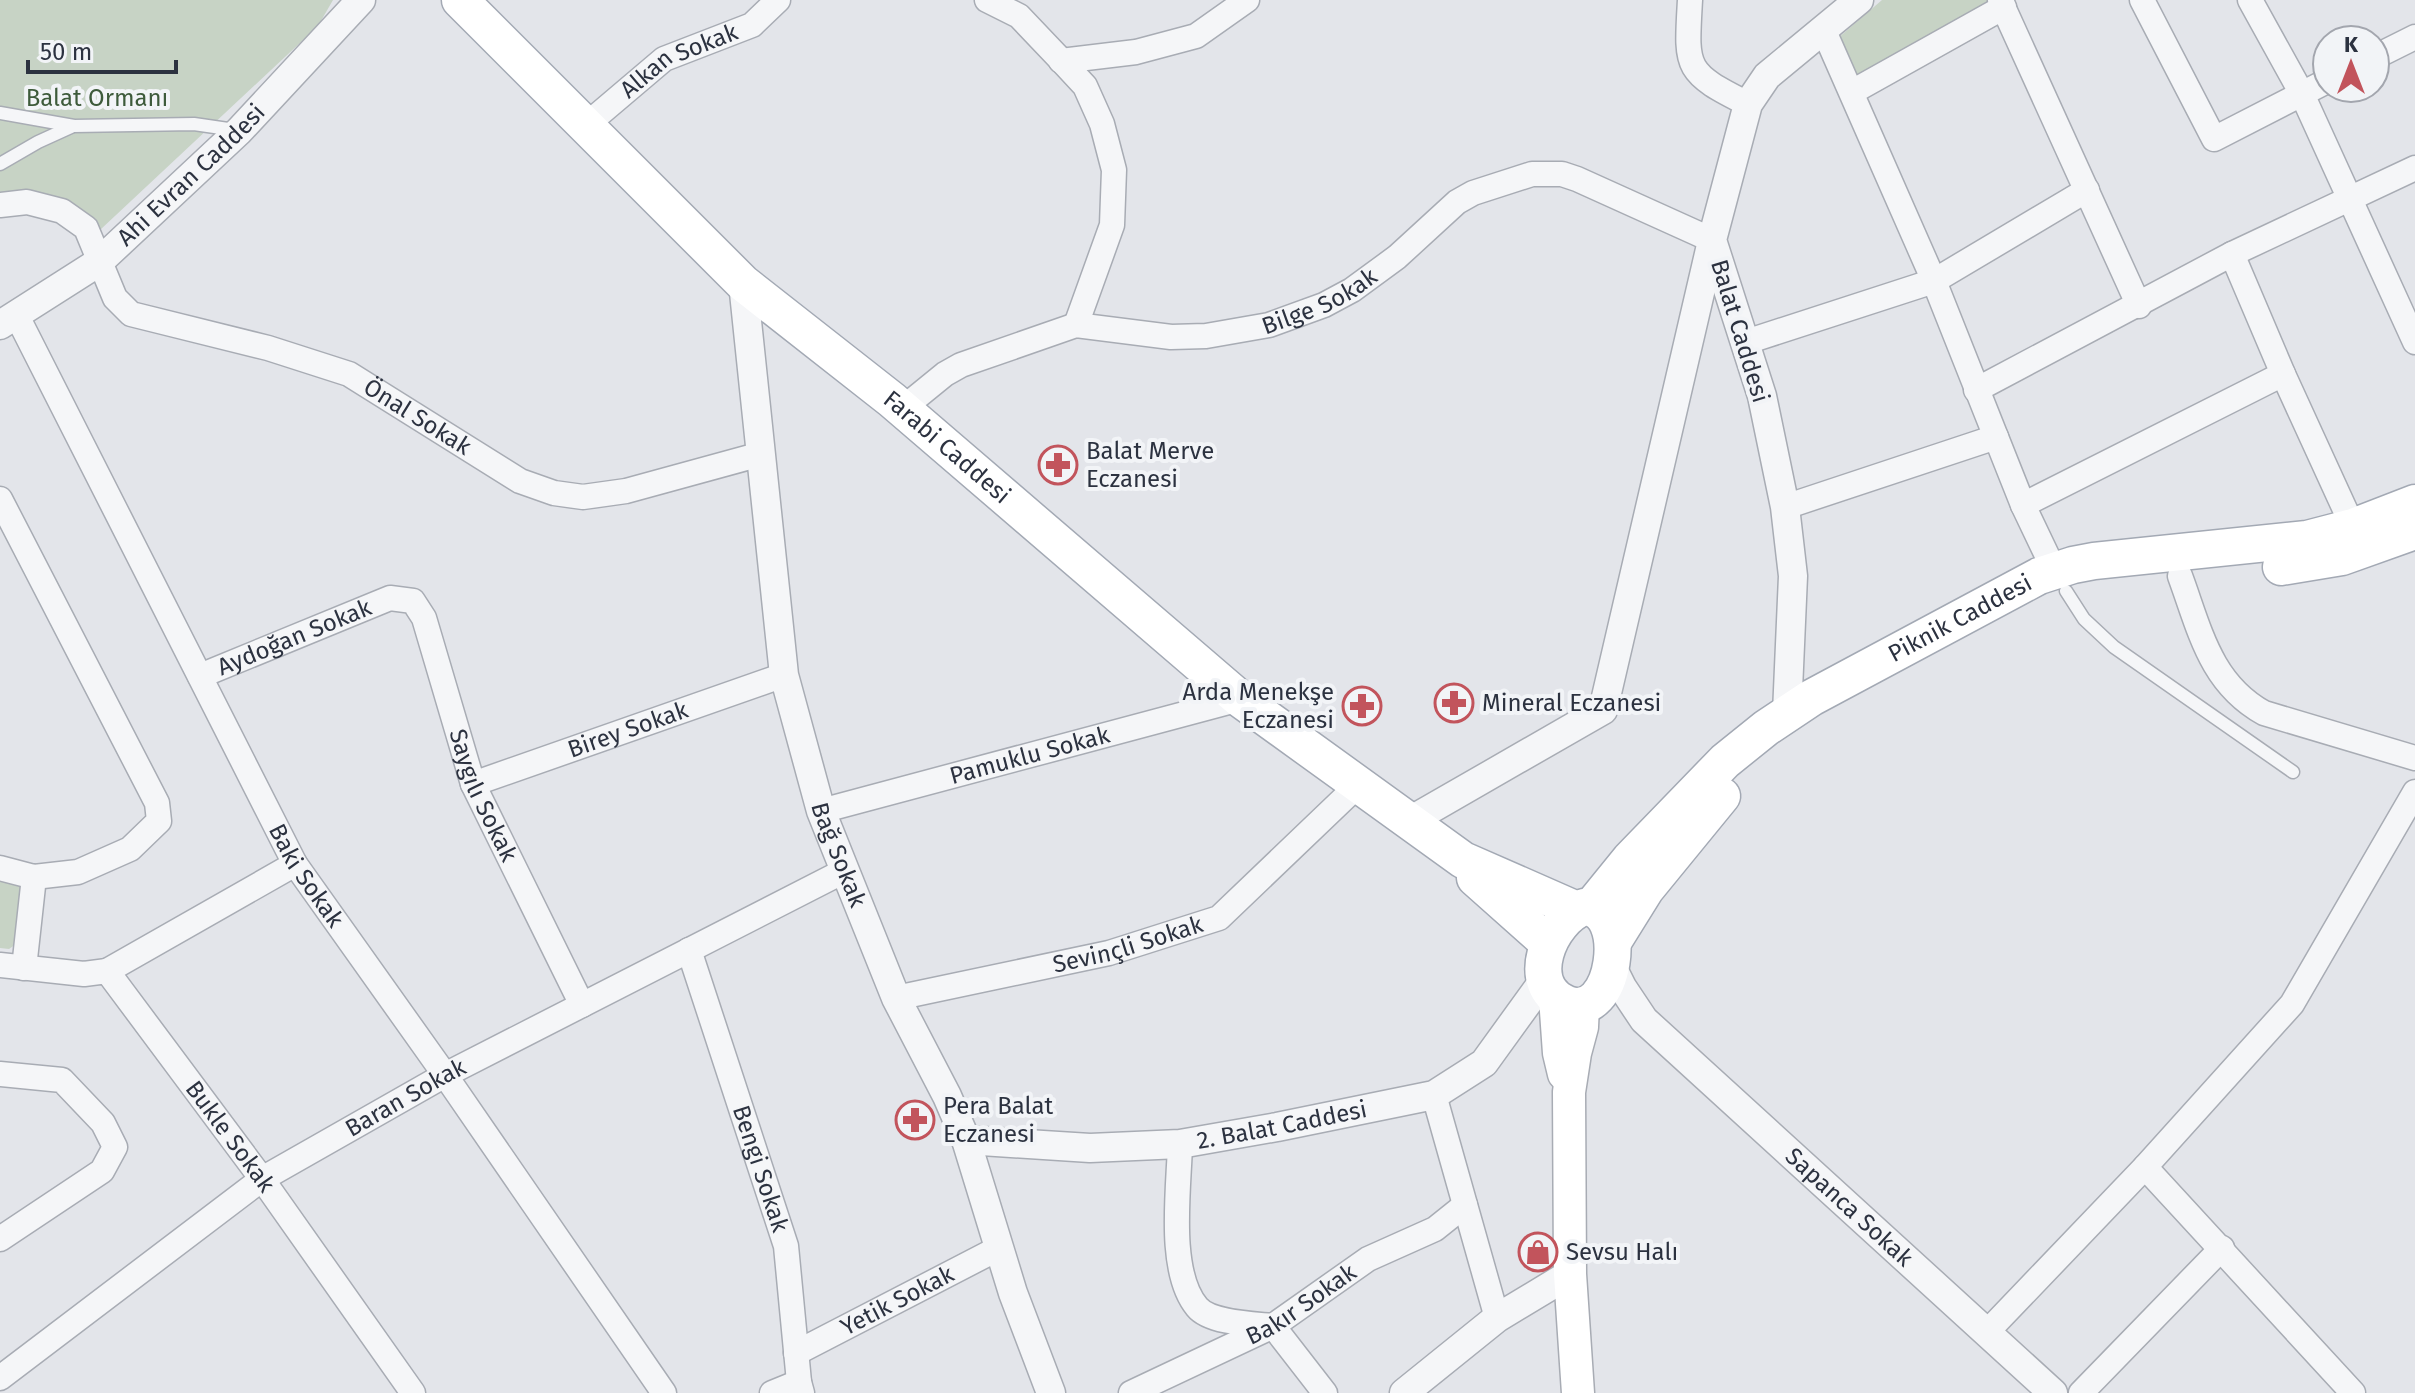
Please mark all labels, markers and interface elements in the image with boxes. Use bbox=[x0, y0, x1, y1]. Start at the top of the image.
street label: Alkan Sokak bbox=[615, 18, 742, 104]
scale bar bbox=[28, 24, 176, 74]
north arrow bbox=[2311, 24, 2391, 104]
text: K bbox=[2344, 31, 2359, 58]
text: 50 m bbox=[40, 38, 92, 66]
park label: Balat Ormanı bbox=[26, 84, 168, 112]
street label: Ahi Evran Caddesi bbox=[111, 98, 271, 252]
street label: Balat Caddesi bbox=[1705, 256, 1775, 406]
street label: Bilge Sokak bbox=[1258, 262, 1383, 340]
street label: Önal Sokak bbox=[359, 373, 477, 461]
street label: Farabi Caddesi bbox=[878, 385, 1016, 509]
place label: Balat Merve Eczanesi bbox=[1086, 437, 1214, 493]
pharmacy icon: Balat Merve Eczanesi bbox=[1037, 444, 1079, 486]
street label: Piknik Caddesi bbox=[1883, 569, 2037, 668]
street label: Aydoğan Sokak bbox=[213, 593, 376, 681]
place label: Arda Menekşe Eczanesi bbox=[1183, 678, 1334, 734]
pharmacy icon: Mineral Eczanesi bbox=[1433, 682, 1475, 724]
pharmacy icon: Arda Menekşe Eczanesi bbox=[1341, 685, 1383, 727]
place label: Mineral Eczanesi bbox=[1482, 689, 1661, 717]
street label: Birey Sokak bbox=[564, 696, 692, 764]
street label: Pamuklu Sokak bbox=[947, 720, 1113, 790]
street label: Saygılı Sokak bbox=[444, 726, 523, 867]
street label: Bağ Sokak bbox=[805, 799, 872, 912]
street label: Baki Sokak bbox=[263, 819, 350, 933]
street label: Sevinçli Sokak bbox=[1050, 910, 1207, 979]
street label: Baran Sokak bbox=[340, 1052, 471, 1143]
street label: Bukle Sokak bbox=[180, 1075, 281, 1198]
place label: Pera Balat Eczanesi bbox=[943, 1092, 1054, 1148]
street label: 2. Balat Caddesi bbox=[1195, 1095, 1369, 1155]
pharmacy icon: Pera Balat Eczanesi bbox=[894, 1099, 936, 1141]
street label: Bengi Sokak bbox=[727, 1102, 795, 1236]
street label: Sapanca Sokak bbox=[1780, 1142, 1919, 1273]
shop icon: Sevsu Halı bbox=[1517, 1231, 1559, 1273]
place label: Sevsu Halı bbox=[1566, 1238, 1678, 1266]
street label: Bakır Sokak bbox=[1241, 1257, 1362, 1351]
street label: Yetik Sokak bbox=[836, 1260, 959, 1341]

